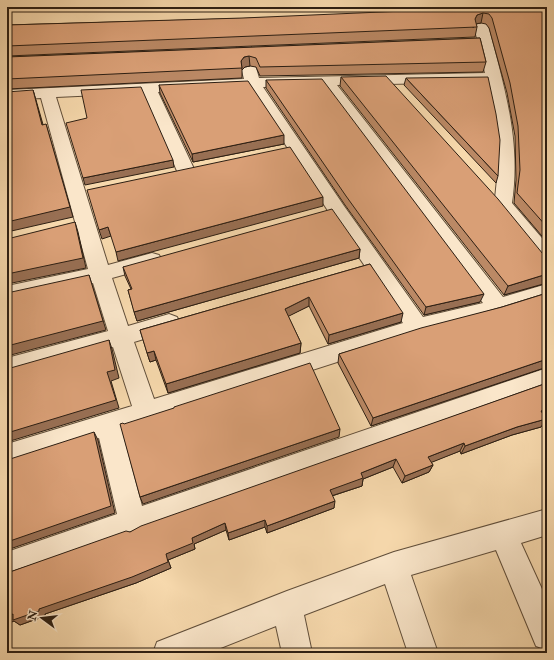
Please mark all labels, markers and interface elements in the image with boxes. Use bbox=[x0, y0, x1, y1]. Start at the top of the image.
north arrow bbox=[22, 598, 62, 638]
text: N bbox=[25, 608, 41, 623]

